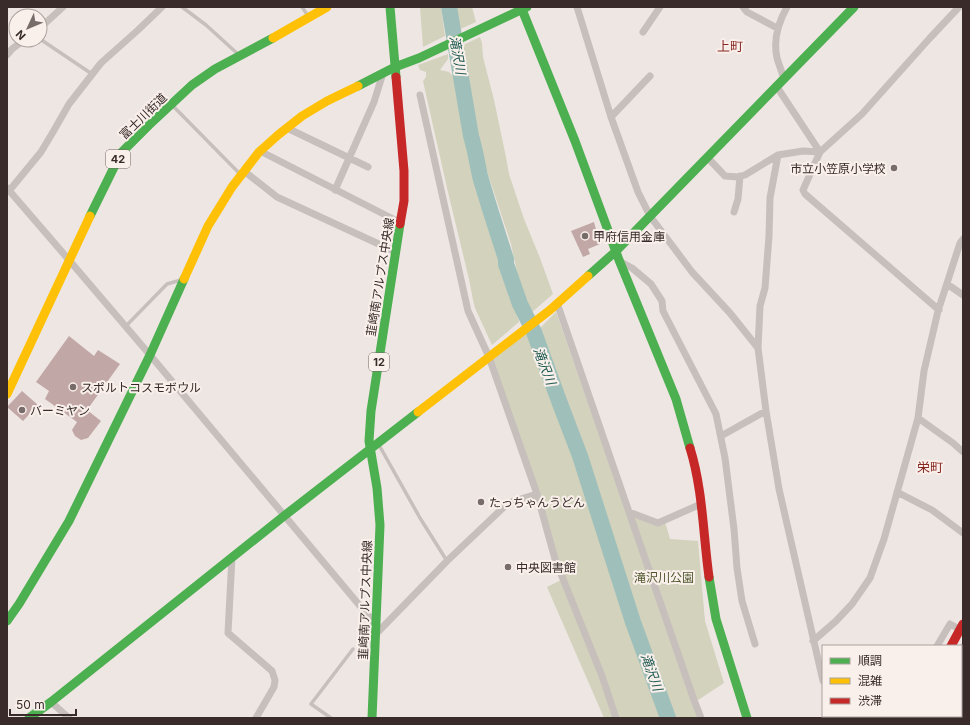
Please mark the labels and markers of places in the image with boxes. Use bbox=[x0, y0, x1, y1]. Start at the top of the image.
place label: 市立小笠原小学校 bbox=[790, 161, 886, 176]
marker: 市立小笠原小学校 bbox=[889, 163, 899, 173]
place label: 甲府信用金庫 bbox=[593, 229, 665, 244]
marker: 甲府信用金庫 bbox=[580, 231, 590, 241]
place label: スポルトコスモボウル bbox=[81, 380, 201, 395]
marker: スポルトコスモボウル bbox=[68, 382, 78, 392]
place label: バーミヤン bbox=[30, 403, 90, 418]
marker: バーミヤン bbox=[17, 405, 27, 415]
place label: たっちゃんうどん bbox=[489, 495, 585, 510]
marker: たっちゃんうどん bbox=[476, 497, 486, 507]
place label: 中央図書館 bbox=[516, 560, 576, 575]
marker: 中央図書館 bbox=[503, 562, 513, 572]

